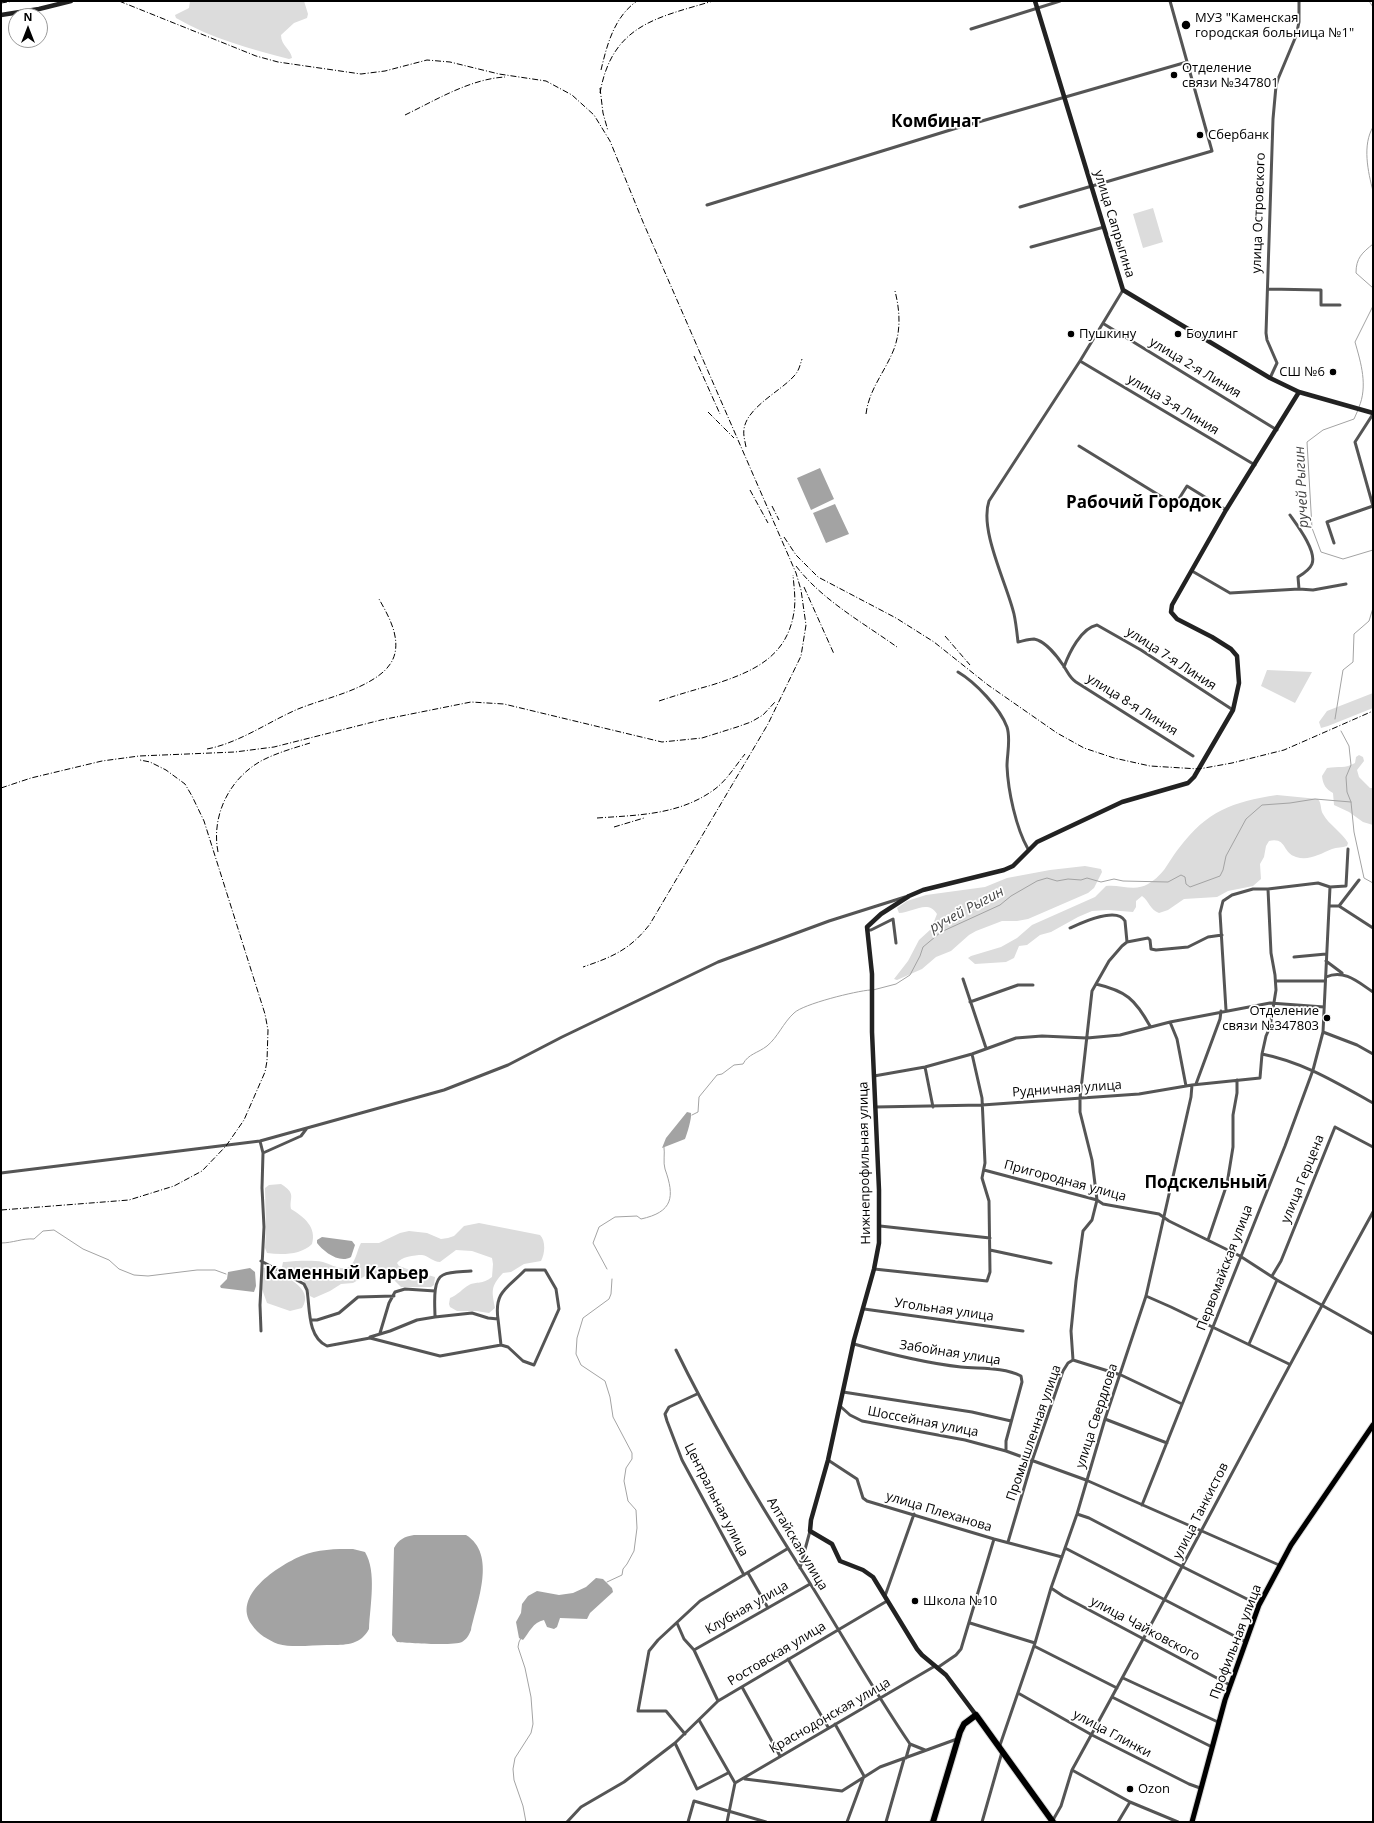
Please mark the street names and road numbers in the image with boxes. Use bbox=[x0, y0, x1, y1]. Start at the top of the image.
street label: улица Островского bbox=[1249, 152, 1269, 274]
street label: улица Сапрыгина bbox=[1090, 168, 1138, 280]
street label: улица 2-я Линия bbox=[1146, 334, 1244, 402]
street label: улица 3-я Линия bbox=[1124, 371, 1222, 439]
street label: улица 7-я Линия bbox=[1123, 624, 1219, 694]
street label: улица 8-я Линия bbox=[1084, 671, 1180, 739]
street label: Рудничная улица bbox=[1012, 1077, 1122, 1101]
street label: Нижнепрофильная улица bbox=[856, 1081, 874, 1245]
street label: улица Герцена bbox=[1278, 1133, 1328, 1225]
street label: Пригородная улица bbox=[1002, 1157, 1128, 1205]
street label: Первомайская улица bbox=[1194, 1203, 1256, 1333]
street label: Угольная улица bbox=[893, 1295, 995, 1325]
street label: Забойная улица bbox=[898, 1337, 1002, 1369]
street label: улица Свердлова bbox=[1073, 1362, 1121, 1470]
street label: Промышленная улица bbox=[1003, 1363, 1065, 1503]
street label: Шоссейная улица bbox=[866, 1404, 980, 1440]
street label: Центральная улица bbox=[681, 1441, 751, 1559]
street label: улица Танкистов bbox=[1170, 1460, 1232, 1562]
street label: улица Плеханова bbox=[884, 1488, 994, 1536]
street label: Алтайская улица bbox=[763, 1495, 831, 1593]
street label: Клубная улица bbox=[703, 1578, 791, 1638]
street label: Профильная улица bbox=[1207, 1582, 1265, 1702]
street label: улица Чайковского bbox=[1088, 1594, 1202, 1664]
street label: Ростовская улица bbox=[725, 1619, 829, 1689]
street label: Краснодонская улица bbox=[767, 1675, 893, 1757]
street label: улица Глинки bbox=[1070, 1707, 1154, 1761]

